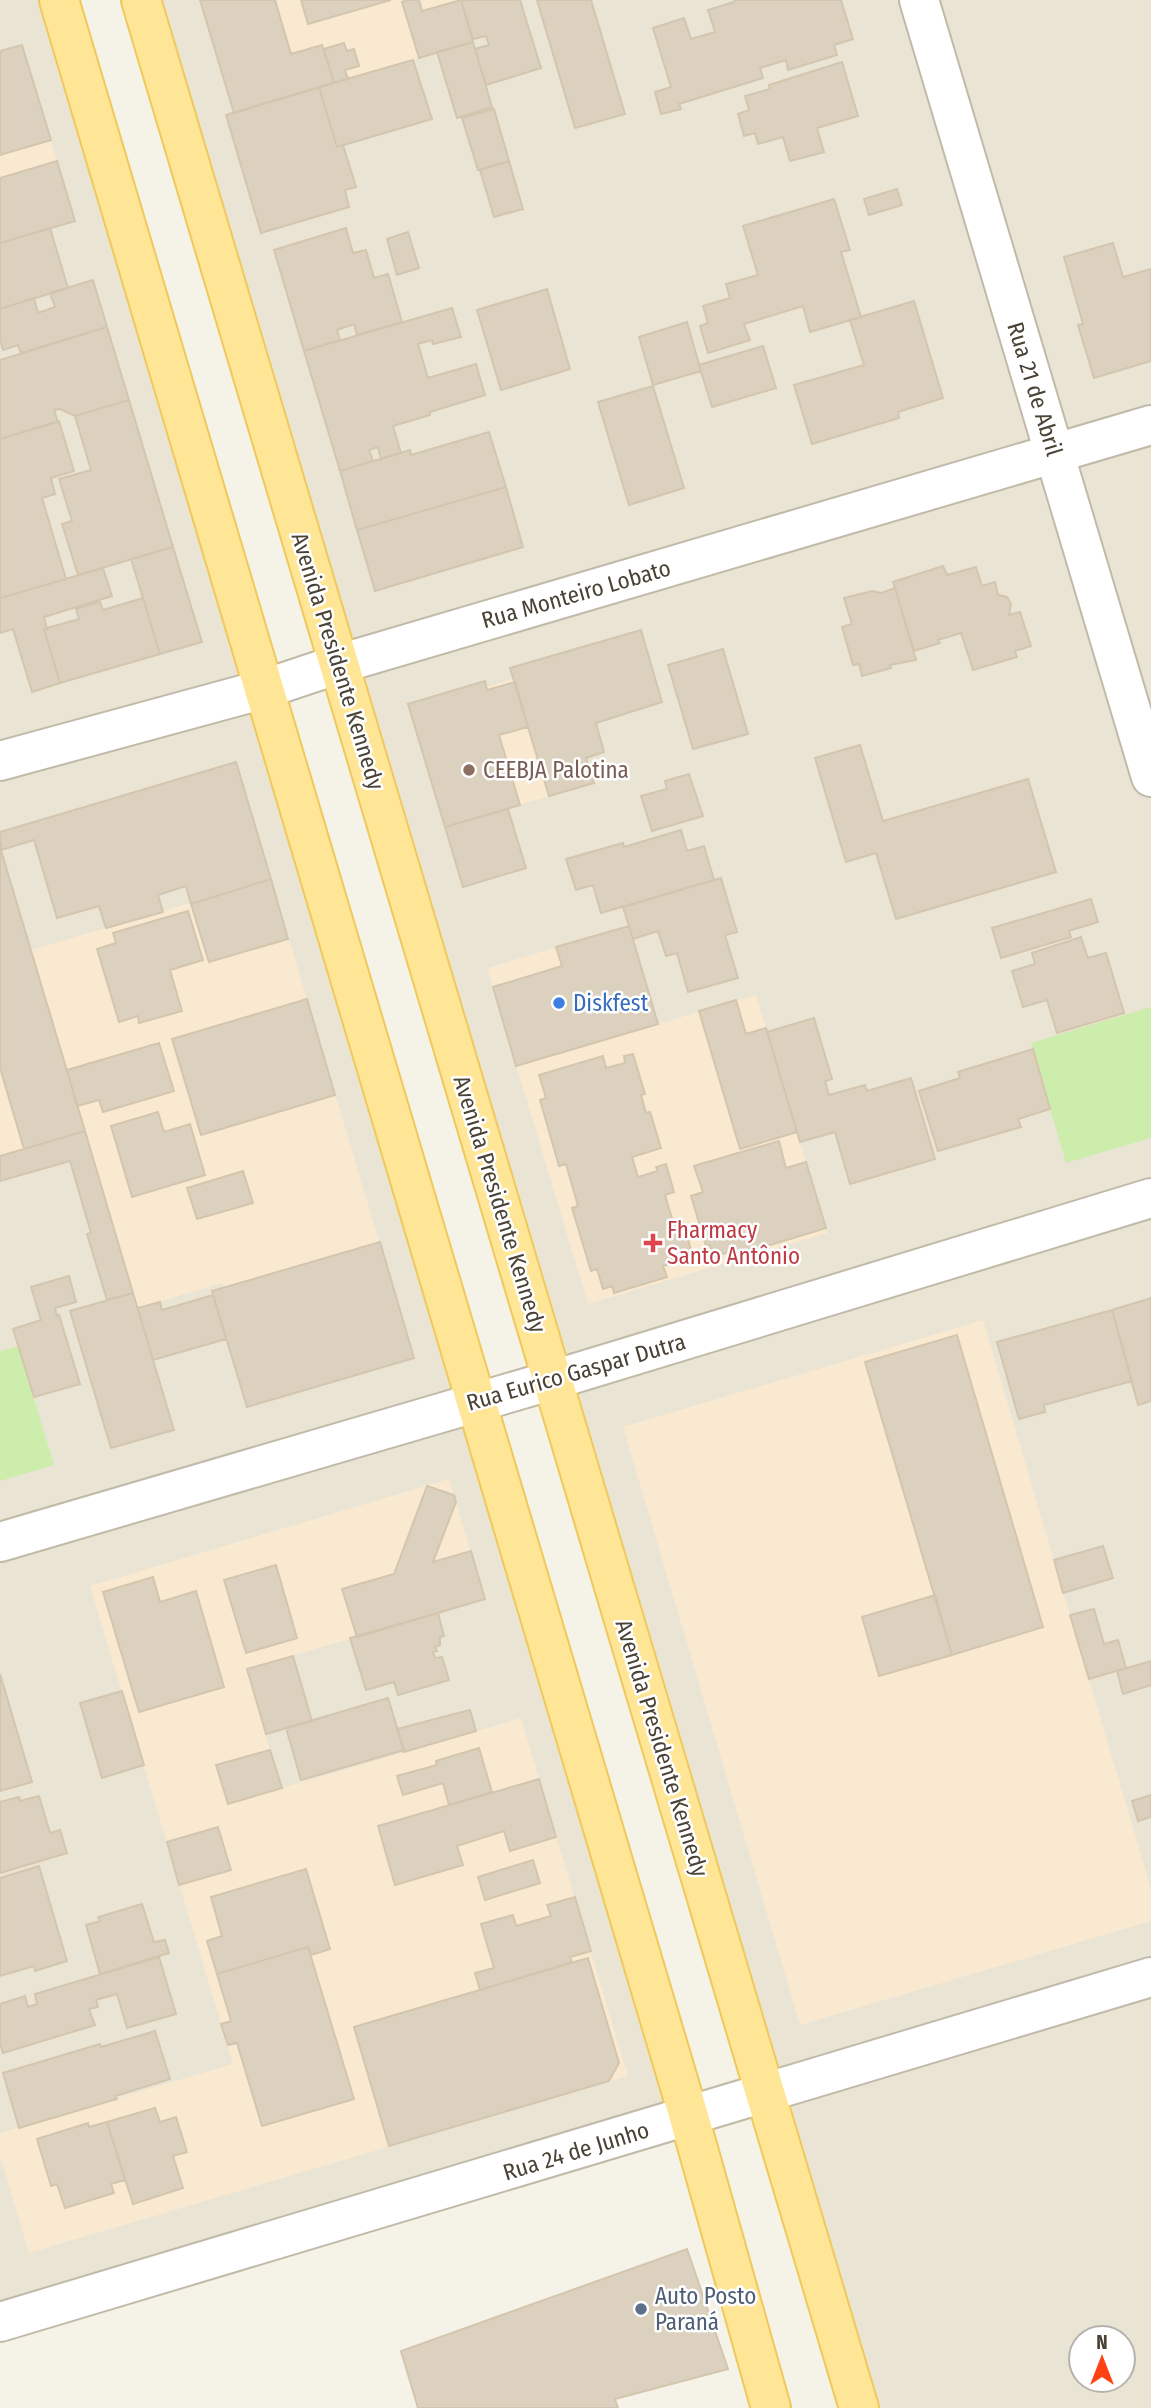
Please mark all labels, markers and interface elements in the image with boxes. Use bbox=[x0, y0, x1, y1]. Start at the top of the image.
street label: Rua 21 de Abril bbox=[1001, 319, 1069, 459]
street label: Avenida Presidente Kennedy bbox=[285, 529, 391, 794]
street label: Rua Monteiro Lobato bbox=[478, 554, 674, 634]
place label: CEEBJA Palotina bbox=[483, 756, 629, 784]
marker: CEEBJA Palotina bbox=[461, 762, 477, 778]
place label: Diskfest bbox=[573, 989, 649, 1017]
marker: Diskfest bbox=[551, 995, 567, 1011]
street label: Avenida Presidente Kennedy bbox=[447, 1072, 553, 1337]
place label: Fharmacy Santo Antônio bbox=[667, 1216, 800, 1270]
marker: Fharmacy Santo Antônio bbox=[645, 1235, 661, 1251]
street label: Rua Eurico Gaspar Dutra bbox=[463, 1327, 689, 1417]
street label: Avenida Presidente Kennedy bbox=[609, 1616, 715, 1881]
street label: Rua 24 de Junho bbox=[500, 2116, 652, 2186]
place label: Auto Posto Paraná bbox=[655, 2282, 756, 2336]
marker: Auto Posto Paraná bbox=[633, 2301, 649, 2317]
north arrow bbox=[1067, 2324, 1137, 2394]
text: N bbox=[1096, 2331, 1108, 2354]

